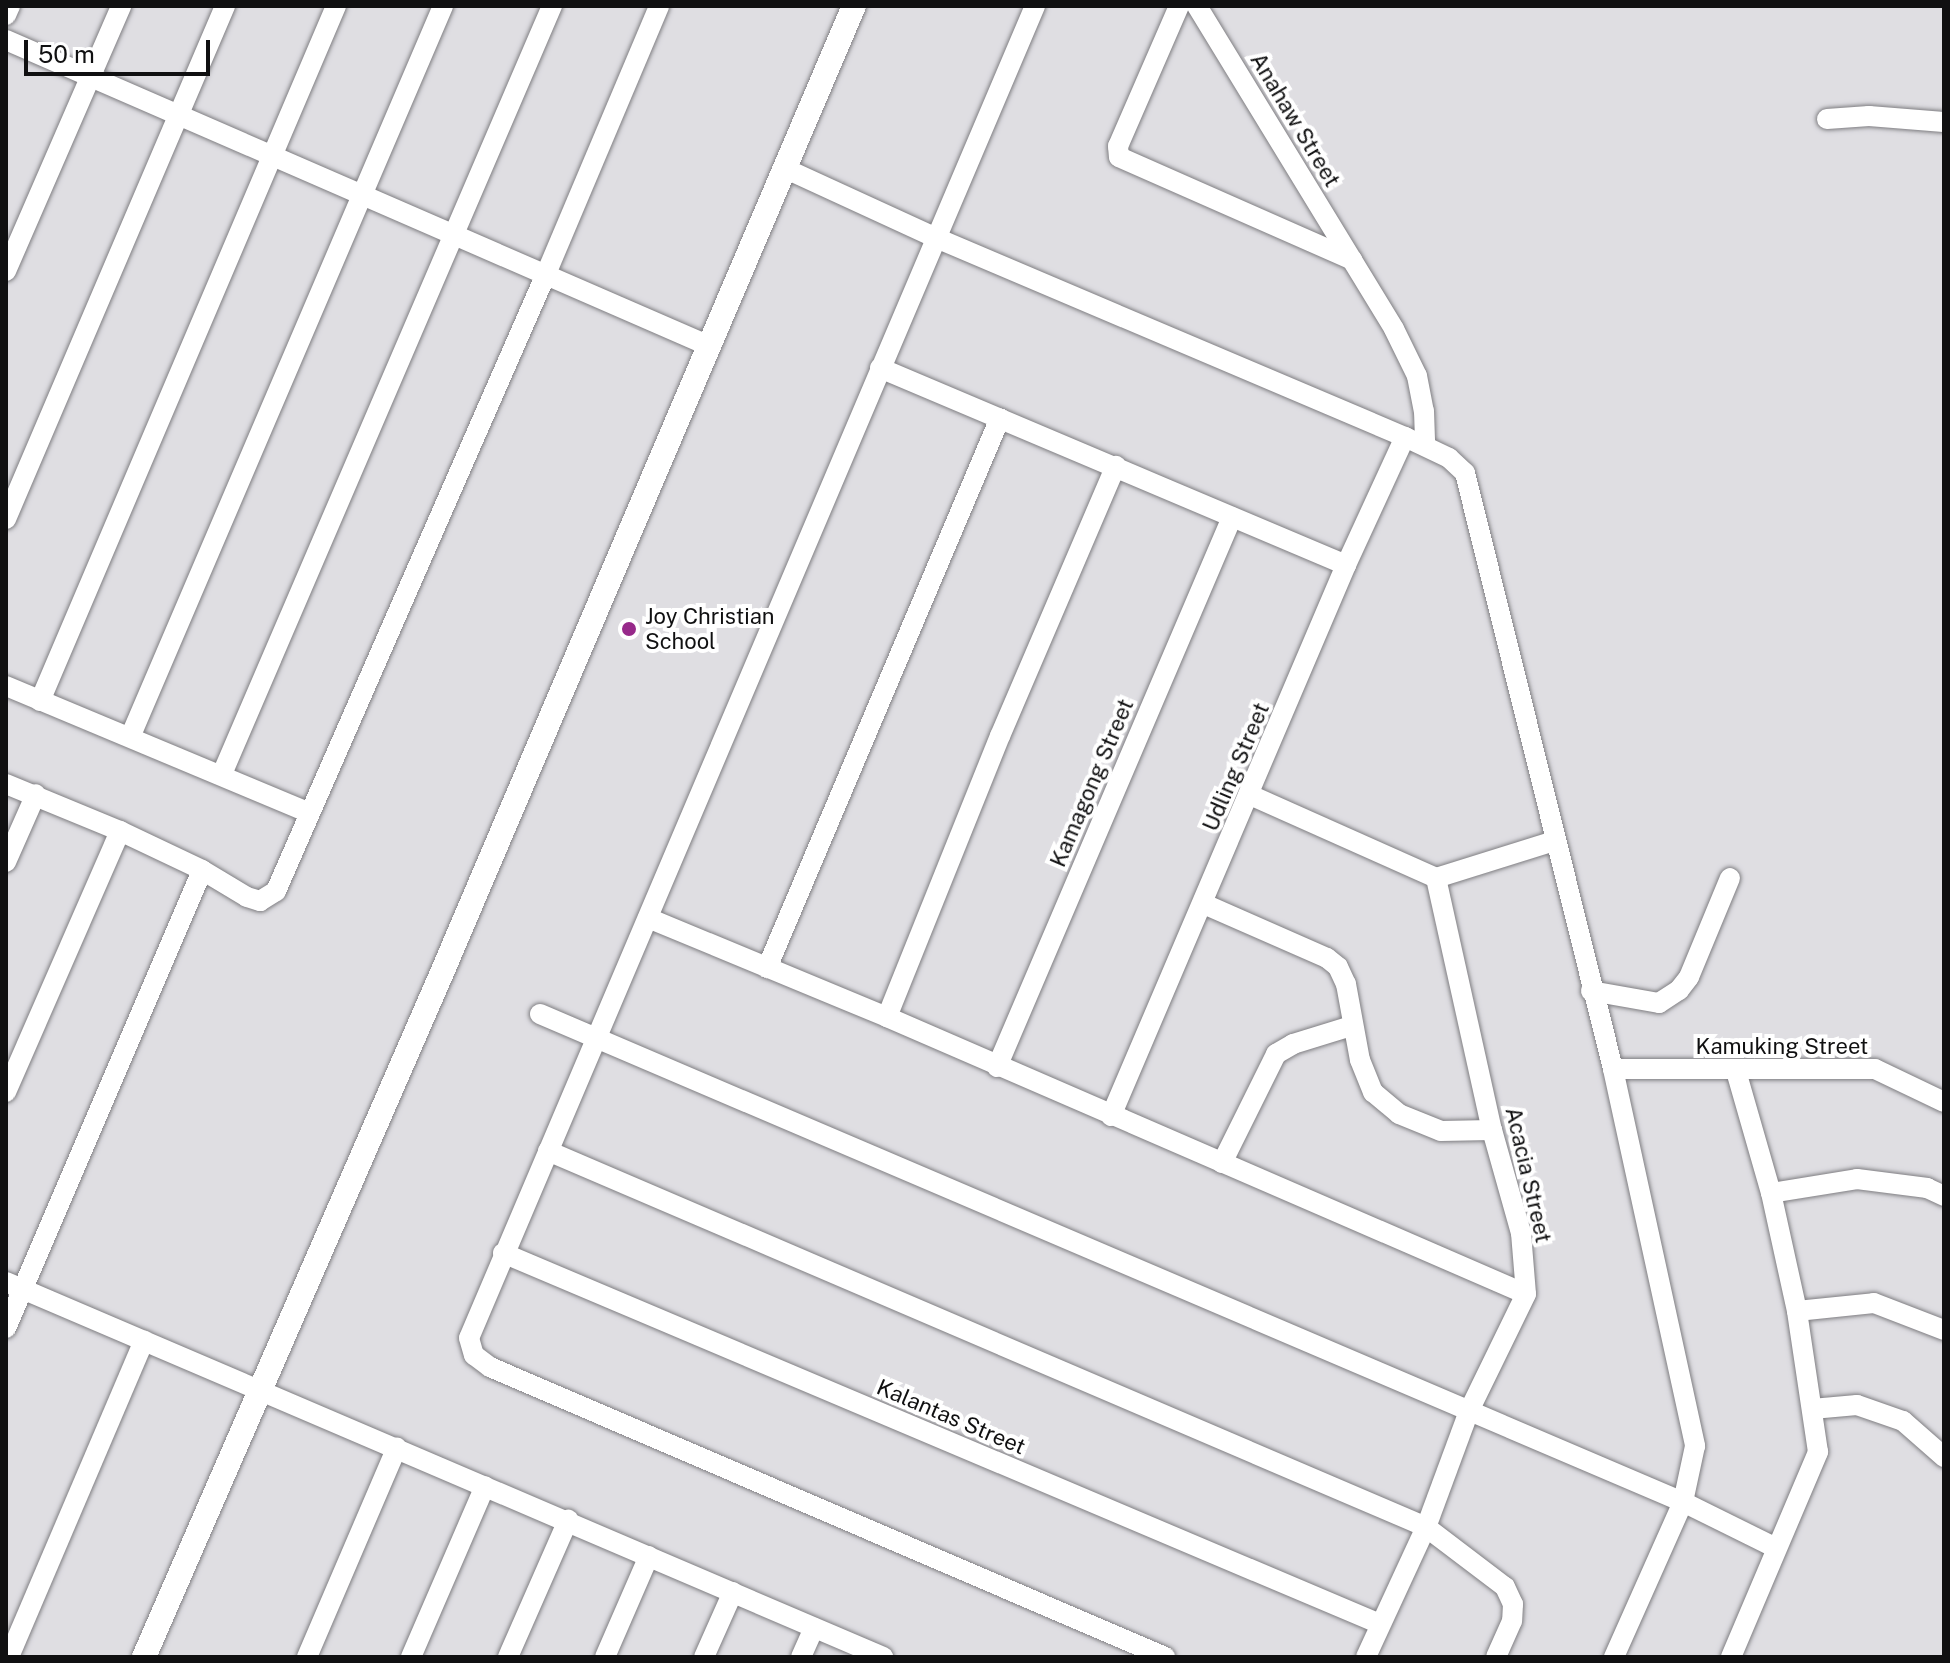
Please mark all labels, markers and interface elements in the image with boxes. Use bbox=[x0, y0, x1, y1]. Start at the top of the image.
scale bar bbox=[28, 24, 214, 74]
text: 50 m bbox=[38, 40, 95, 68]
street label: Anahaw Street bbox=[1245, 48, 1345, 192]
place label: Joy Christian School bbox=[645, 603, 775, 654]
marker: Joy Christian School bbox=[620, 620, 638, 638]
street label: Kamagong Street bbox=[1045, 695, 1139, 871]
street label: Udling Street bbox=[1197, 699, 1275, 835]
street label: Kamuking Street bbox=[1696, 1034, 1868, 1060]
street label: Acacia Street bbox=[1500, 1105, 1556, 1245]
street label: Kalantas Street bbox=[873, 1374, 1029, 1460]

